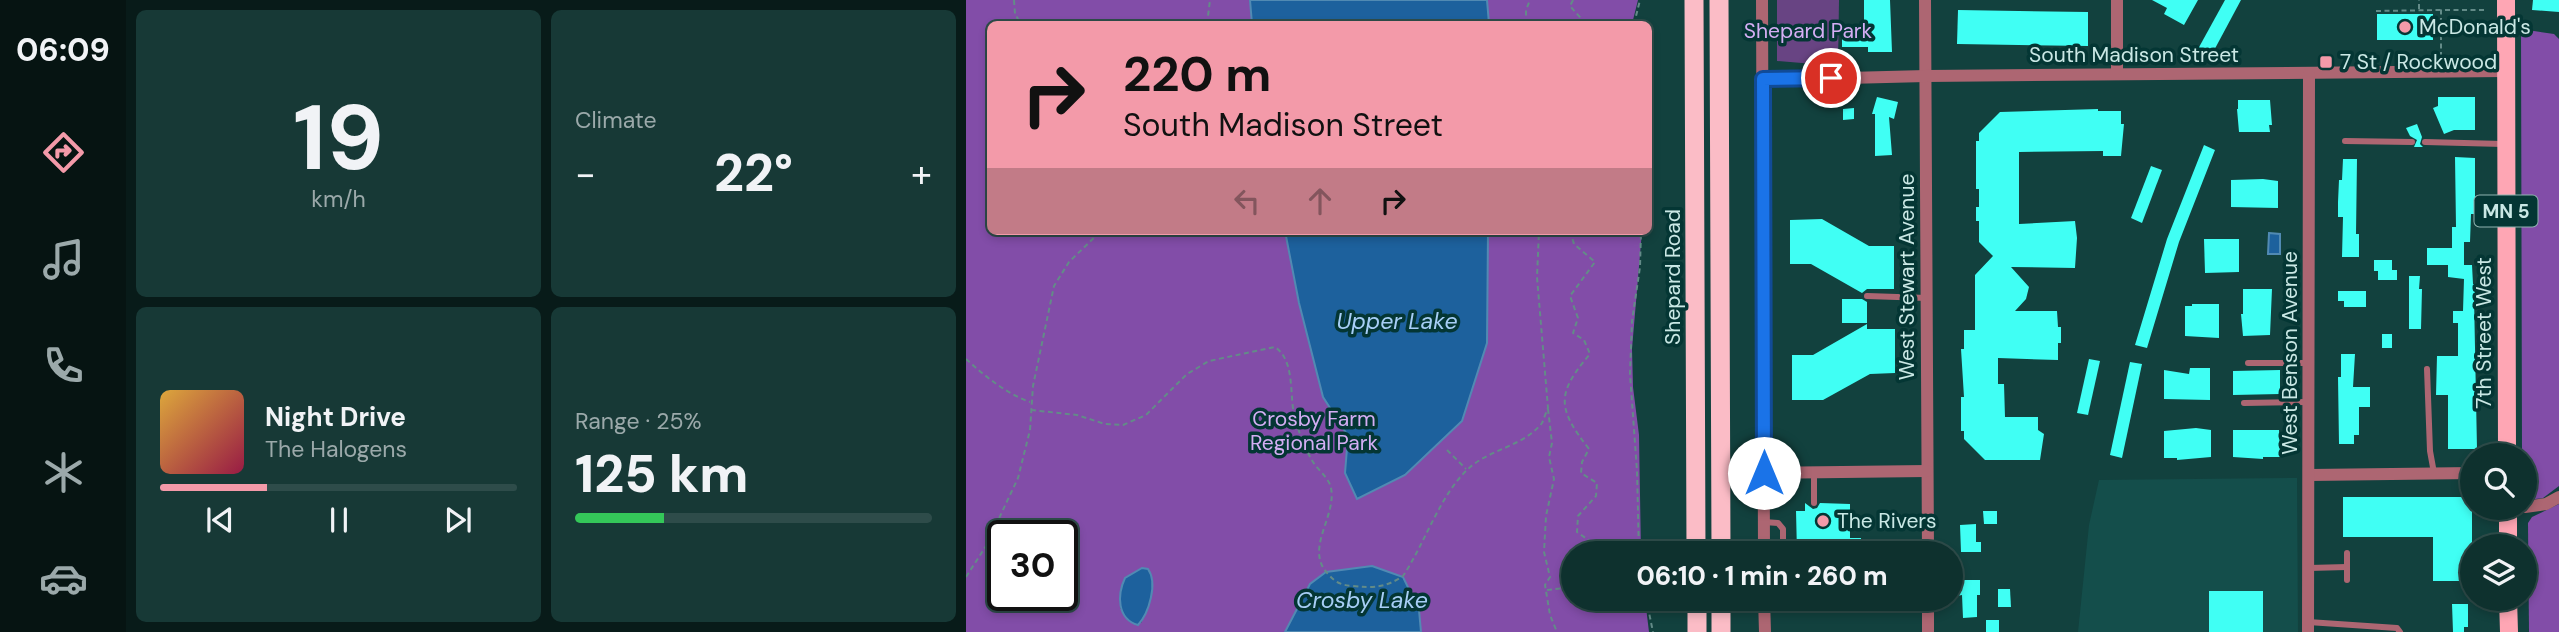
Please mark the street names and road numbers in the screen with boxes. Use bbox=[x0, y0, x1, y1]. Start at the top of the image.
street label: South Madison Street bbox=[2029, 41, 2239, 69]
street label: West Stewart Avenue bbox=[1893, 174, 1921, 380]
road number: MN 5 bbox=[2474, 196, 2538, 226]
street label: Shepard Road bbox=[1659, 209, 1687, 345]
street label: West Benson Avenue bbox=[2276, 251, 2304, 455]
street label: 7th Street West bbox=[2470, 257, 2498, 409]

